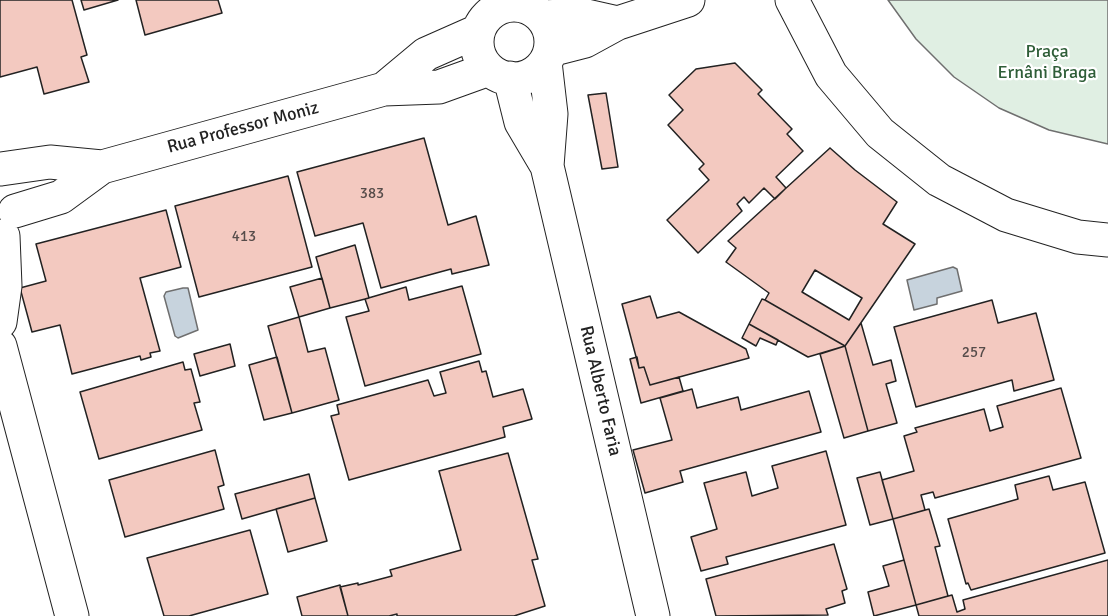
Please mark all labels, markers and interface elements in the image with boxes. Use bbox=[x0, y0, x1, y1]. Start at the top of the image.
park label: Praça Ernâni Braga bbox=[997, 41, 1097, 84]
street label: Rua Professor Moniz bbox=[165, 97, 321, 159]
house number: 383 bbox=[360, 185, 384, 203]
house number: 413 bbox=[232, 228, 256, 246]
street label: Rua Alberto Faria bbox=[574, 324, 626, 458]
house number: 257 bbox=[962, 344, 986, 362]

